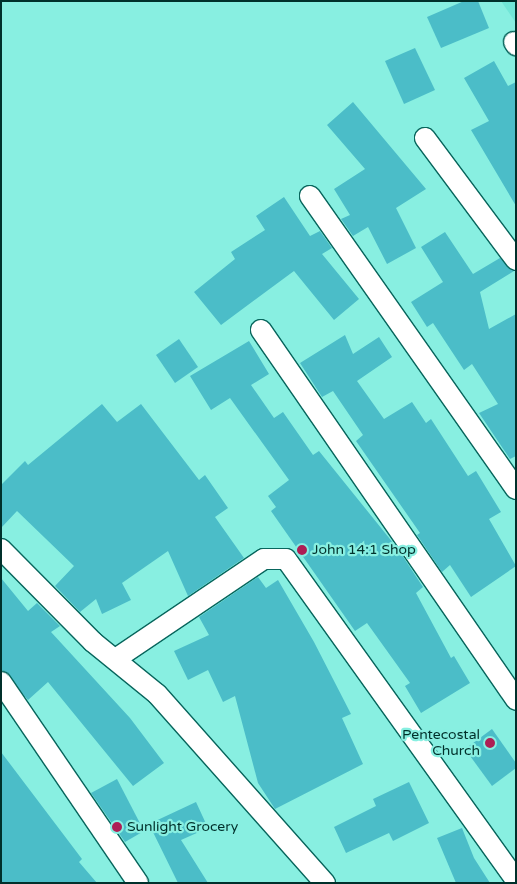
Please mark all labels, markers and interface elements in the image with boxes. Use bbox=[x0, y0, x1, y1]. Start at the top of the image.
place label: John 14:1 Shop bbox=[312, 542, 416, 558]
marker: John 14:1 Shop bbox=[296, 544, 308, 556]
place label: Pentecostal Church bbox=[402, 727, 480, 760]
marker: Pentecostal Church bbox=[484, 737, 496, 749]
place label: Sunlight Grocery bbox=[127, 819, 238, 835]
marker: Sunlight Grocery bbox=[111, 821, 123, 833]

